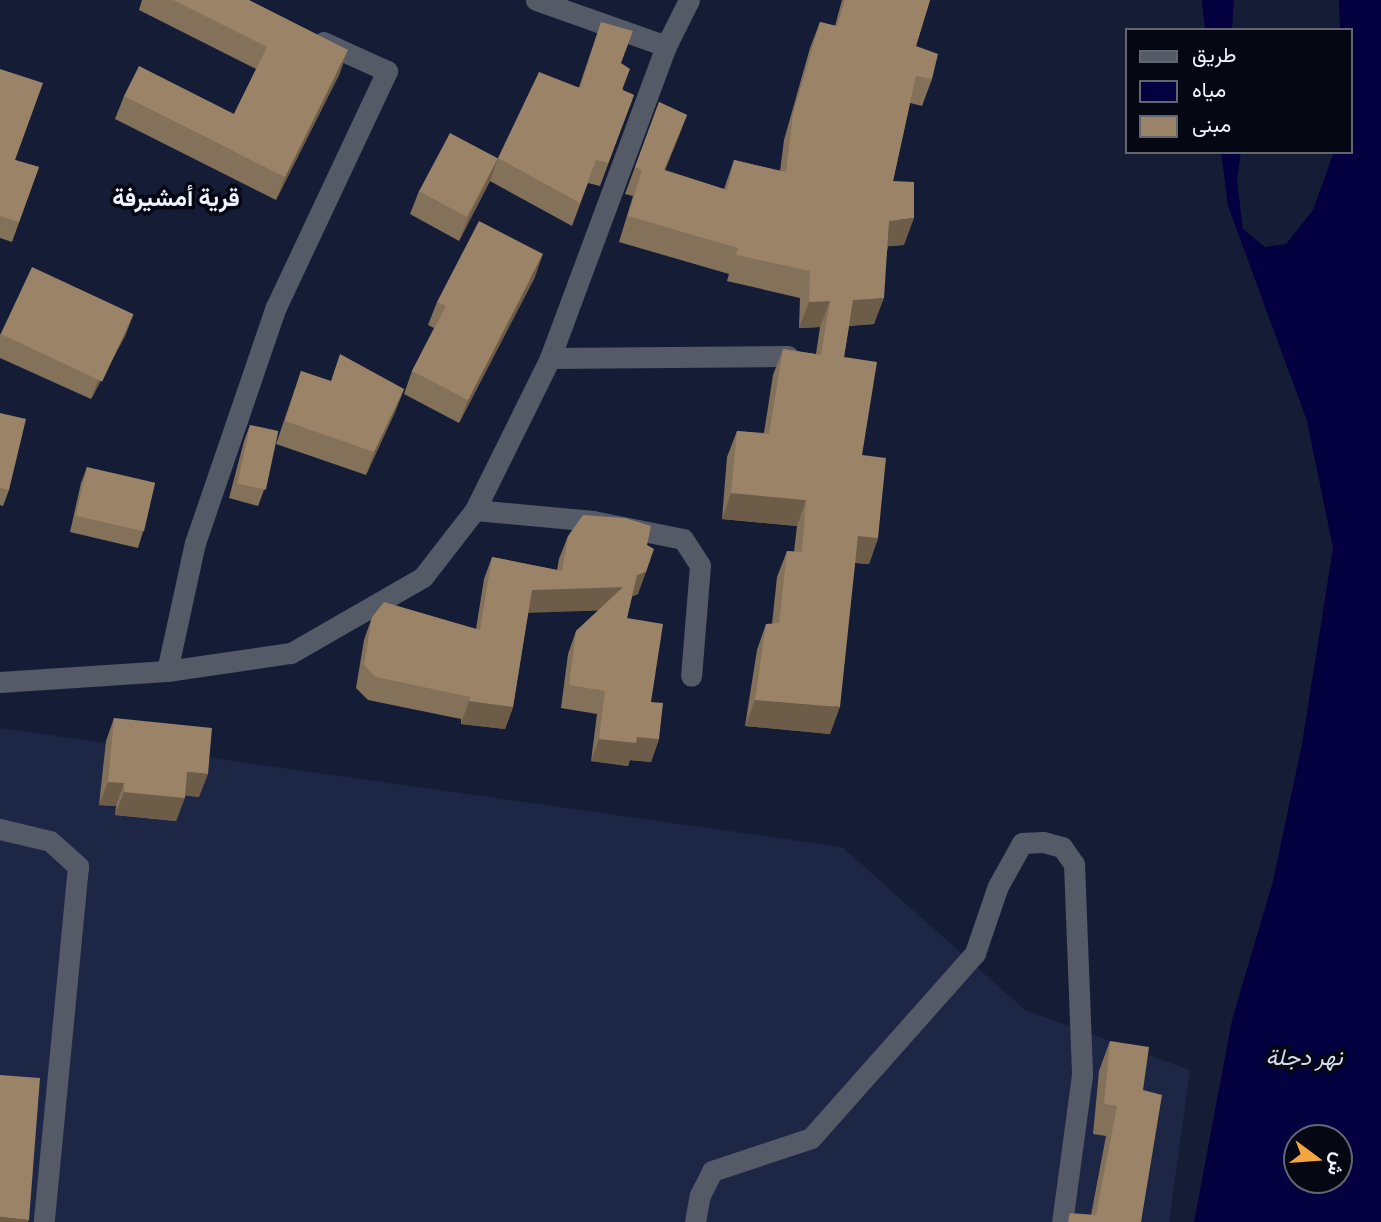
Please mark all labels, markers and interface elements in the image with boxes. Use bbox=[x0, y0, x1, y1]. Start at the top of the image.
legend bbox=[1126, 28, 1353, 154]
text: طريق bbox=[1192, 42, 1237, 67]
text: مياه bbox=[1192, 77, 1226, 102]
text: مبنى bbox=[1192, 112, 1231, 137]
district label: قرية أمشيرفة bbox=[112, 184, 240, 212]
water label: نهر دجلة bbox=[1265, 1043, 1343, 1071]
north arrow bbox=[1283, 1124, 1353, 1194]
text: ش bbox=[1323, 1150, 1351, 1179]

